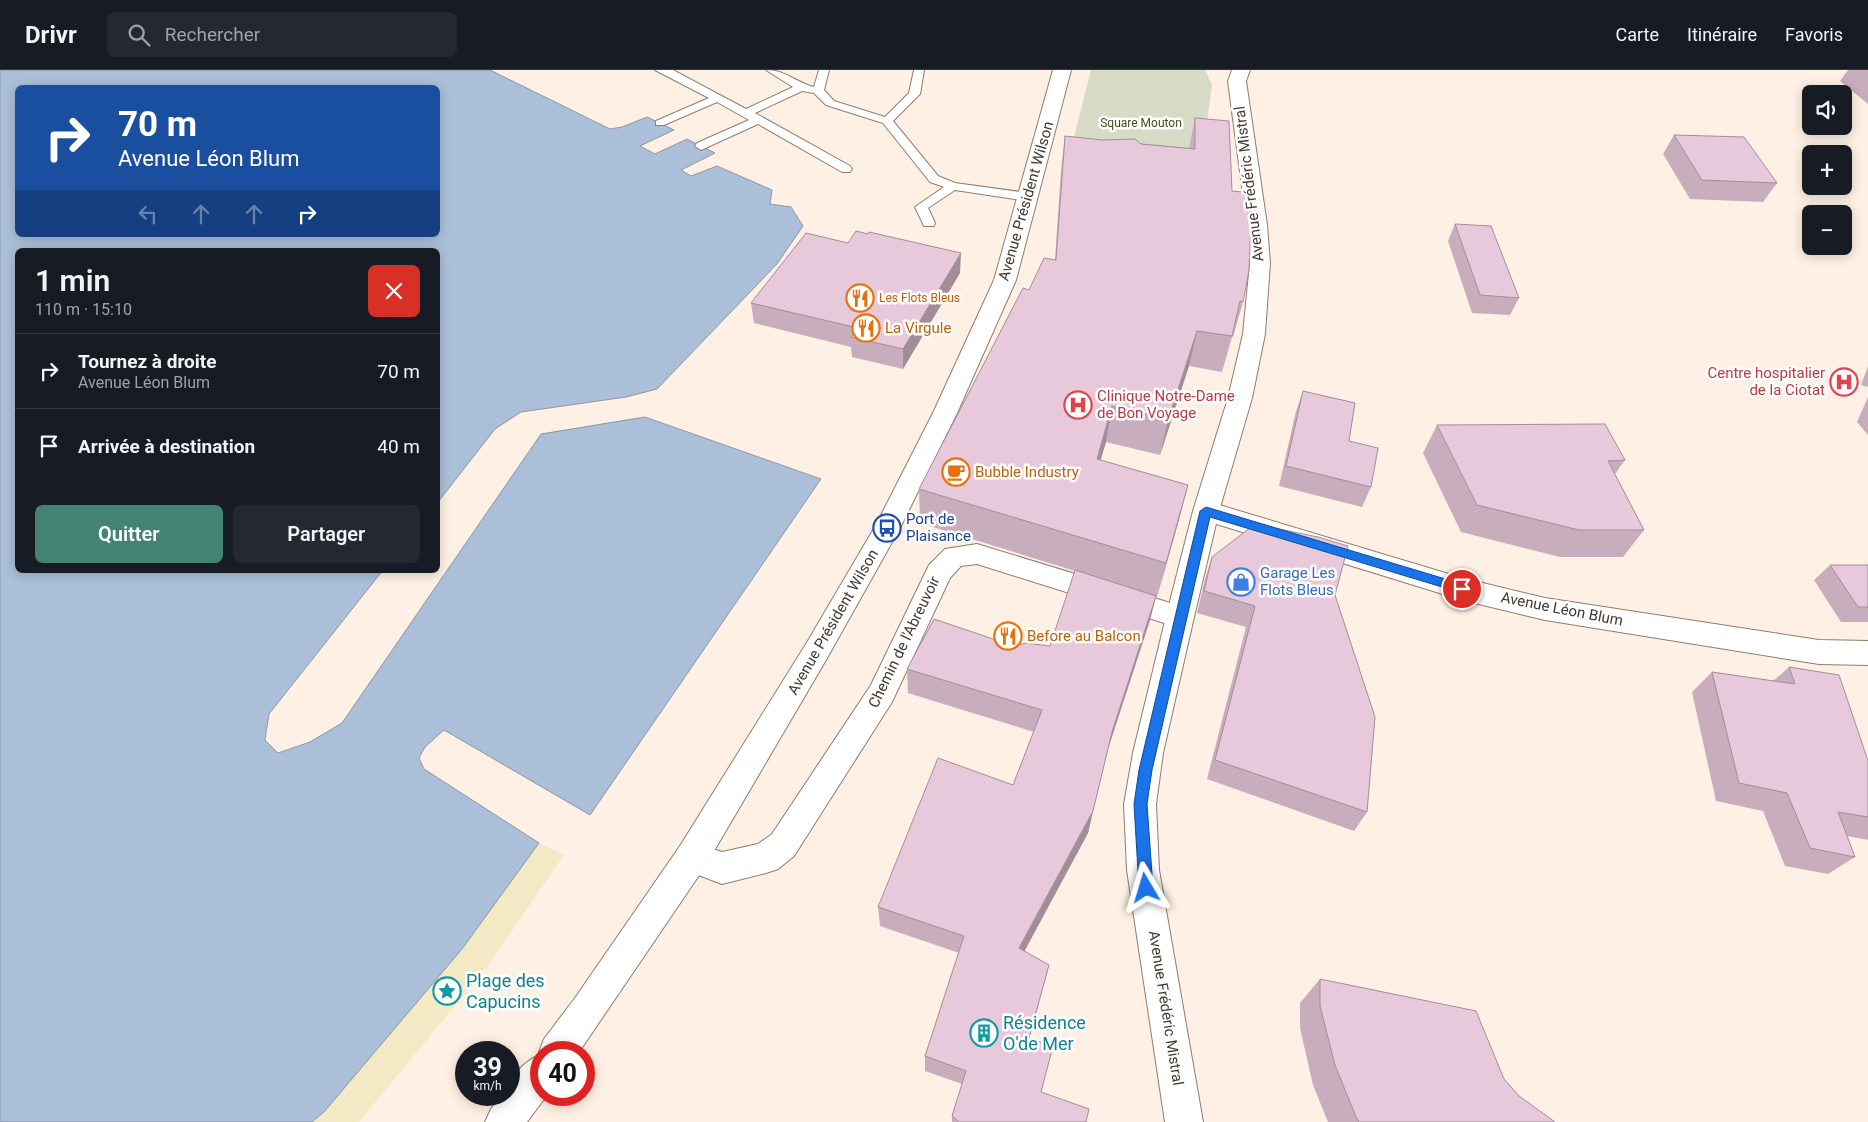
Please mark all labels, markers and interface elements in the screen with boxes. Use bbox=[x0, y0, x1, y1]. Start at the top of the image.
search box bbox=[107, 12, 457, 57]
text: Drivr bbox=[25, 21, 77, 49]
icon: search bbox=[125, 21, 153, 49]
text: Rechercher bbox=[165, 23, 260, 46]
text: Carte bbox=[1616, 24, 1659, 45]
text: Itinéraire bbox=[1687, 24, 1757, 45]
text: Favoris bbox=[1785, 24, 1843, 45]
map controls bbox=[1802, 85, 1852, 255]
button: sound bbox=[1802, 85, 1852, 135]
text: 70 m bbox=[118, 104, 197, 145]
icon: right bbox=[35, 105, 100, 170]
street label: Avenue Frédéric Mistral bbox=[1231, 105, 1267, 263]
park label: Square Mouton bbox=[1100, 116, 1182, 130]
street label: Avenue Président Wilson bbox=[995, 119, 1057, 283]
button: + bbox=[1802, 145, 1852, 195]
text: Avenue Léon Blum bbox=[118, 146, 300, 171]
icon: left bbox=[134, 200, 162, 228]
icon: ahead bbox=[187, 200, 215, 228]
icon: ahead bbox=[240, 200, 268, 228]
icon: right bbox=[293, 200, 321, 228]
button: − bbox=[1802, 205, 1852, 255]
text: 1 min bbox=[35, 263, 110, 298]
button: close bbox=[368, 265, 420, 317]
restaurant icon: Les Flots Bleus bbox=[845, 283, 875, 313]
place label: Les Flots Bleus bbox=[879, 291, 960, 305]
text: 110 m · 15:10 bbox=[35, 300, 132, 319]
restaurant icon: La Virgule bbox=[851, 313, 881, 343]
place label: La Virgule bbox=[885, 319, 951, 337]
text: Tournez à droite bbox=[78, 350, 217, 373]
icon: right bbox=[35, 357, 63, 385]
text: 70 m bbox=[377, 360, 420, 383]
place label: Centre hospitalier de la Ciotat bbox=[1707, 364, 1825, 399]
hospital icon: Centre hospitalier de la Ciotat bbox=[1829, 367, 1859, 397]
text: Avenue Léon Blum bbox=[78, 373, 210, 392]
place label: Clinique Notre-Dame de Bon Voyage bbox=[1097, 387, 1235, 422]
hospital icon: Clinique Notre-Dame de Bon Voyage bbox=[1063, 390, 1093, 420]
icon: arrive bbox=[35, 432, 63, 460]
text: Arrivée à destination bbox=[78, 435, 255, 458]
text: 40 m bbox=[377, 435, 420, 458]
cafe icon: Bubble Industry bbox=[941, 457, 971, 487]
place label: Bubble Industry bbox=[975, 463, 1079, 481]
button: Quitter bbox=[35, 505, 223, 563]
button: Partager bbox=[233, 505, 420, 563]
place label: Port de Plaisance bbox=[906, 510, 971, 545]
bus stop icon: Port de Plaisance bbox=[872, 513, 902, 543]
street label: Avenue Président Wilson bbox=[784, 546, 882, 698]
place label: Garage Les Flots Bleus bbox=[1260, 564, 1335, 599]
shop icon: Garage Les Flots Bleus bbox=[1226, 567, 1256, 597]
pin bbox=[1441, 568, 1483, 610]
street label: Chemin de l'Abreuvoir bbox=[864, 573, 944, 711]
icon: arrive bbox=[1448, 575, 1476, 603]
street label: Avenue Léon Blum bbox=[1500, 588, 1624, 630]
restaurant icon: Before au Balcon bbox=[993, 621, 1023, 651]
place label: Before au Balcon bbox=[1027, 627, 1141, 645]
position arrow bbox=[1119, 861, 1171, 913]
street label: Avenue Frédéric Mistral bbox=[1145, 929, 1187, 1087]
place label: Plage des Capucins bbox=[466, 970, 545, 1012]
place icon: Plage des Capucins bbox=[432, 976, 462, 1006]
place label: Résidence O'de Mer bbox=[1003, 1012, 1086, 1054]
building icon: Résidence O'de Mer bbox=[969, 1018, 999, 1048]
speed limit sign: 40 bbox=[530, 1041, 595, 1106]
text: 39 bbox=[473, 1053, 502, 1082]
text: km/h bbox=[473, 1079, 502, 1093]

